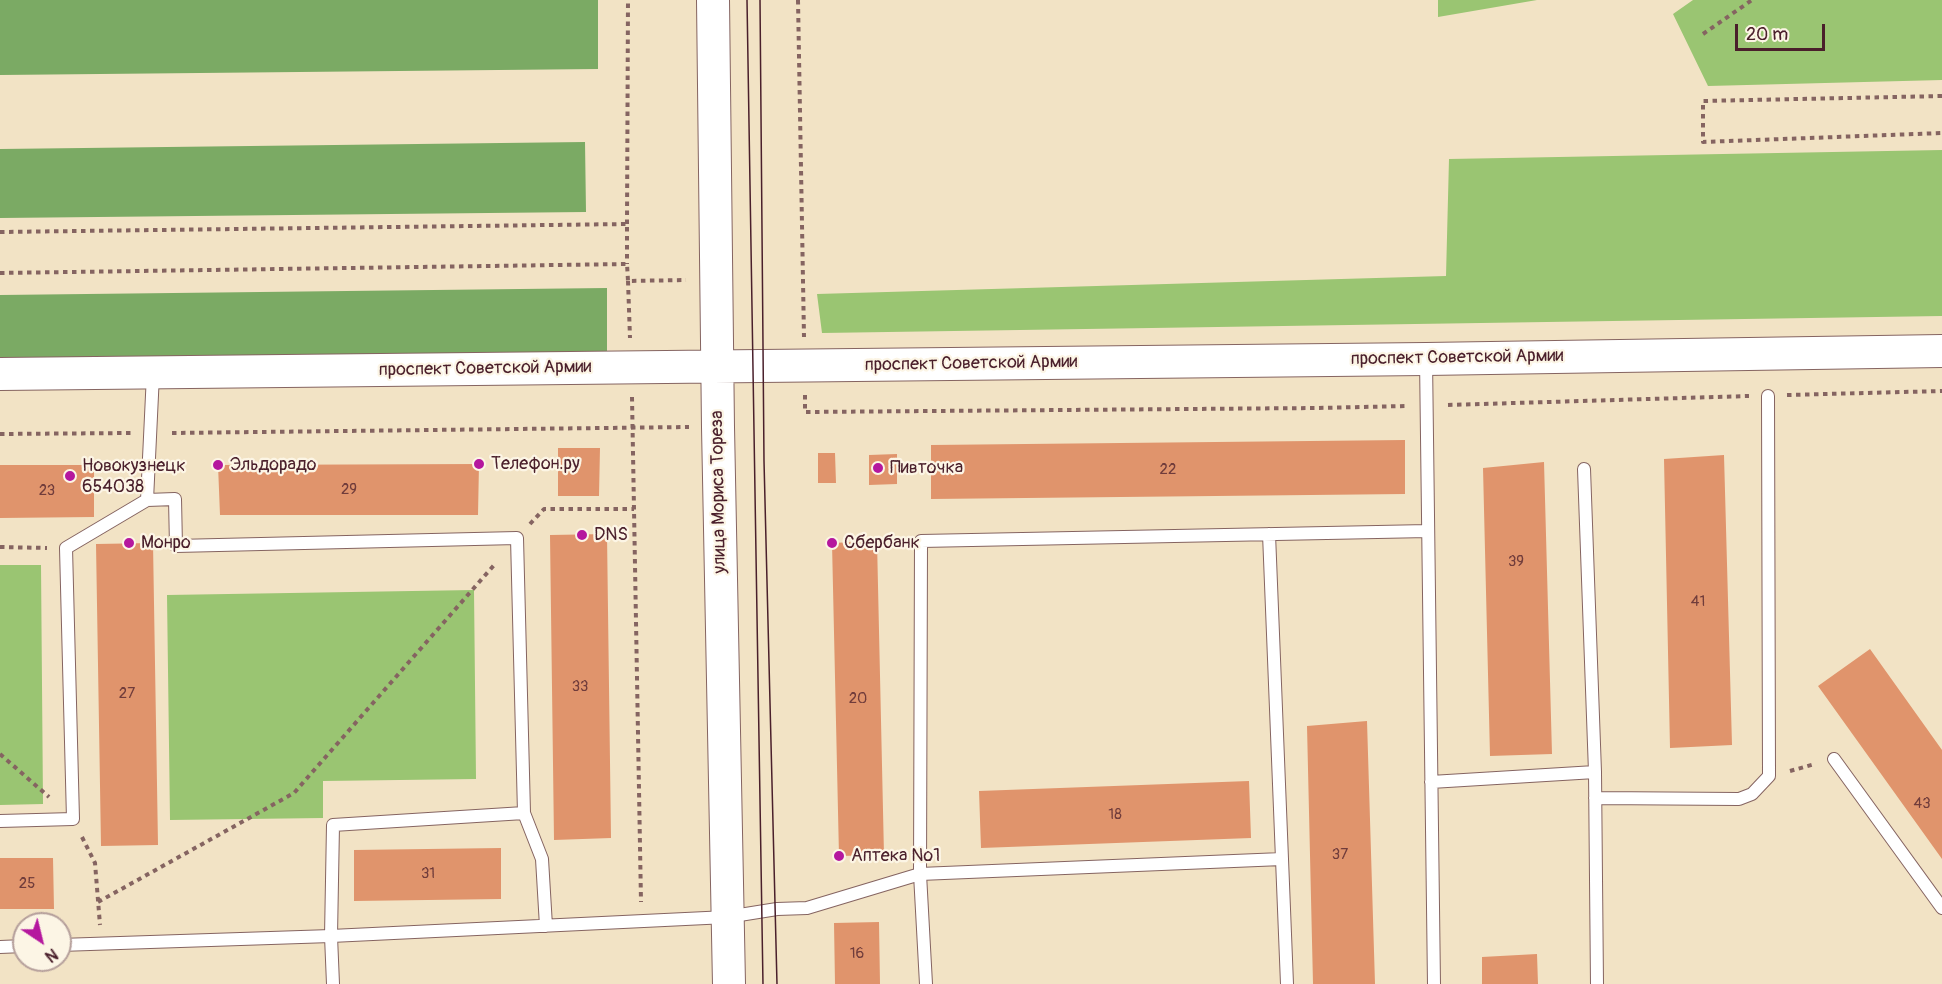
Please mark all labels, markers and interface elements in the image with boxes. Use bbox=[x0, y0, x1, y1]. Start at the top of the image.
scale bar bbox=[1738, 12, 1828, 50]
text: 20 m bbox=[1746, 23, 1788, 46]
street label: проспект Советской Армии bbox=[1350, 345, 1564, 371]
street label: проспект Советской Армии bbox=[864, 351, 1078, 377]
street label: проспект Советской Армии bbox=[378, 356, 592, 382]
street label: улица Мориса Тореза bbox=[707, 410, 731, 574]
place label: Телефон.ру bbox=[491, 453, 580, 475]
place label: Эльдорадо bbox=[230, 454, 316, 476]
place label: Новокузнецк 654038 bbox=[82, 455, 186, 498]
marker: Телефон.ру bbox=[472, 457, 486, 471]
place label: Пивточка bbox=[890, 457, 963, 479]
marker: Эльдорадо bbox=[211, 458, 225, 472]
marker: Пивточка bbox=[871, 461, 885, 475]
house number: 22 bbox=[1160, 461, 1176, 479]
marker: Новокузнецк 654038 bbox=[63, 469, 77, 483]
house number: 29 bbox=[341, 481, 357, 499]
house number: 23 bbox=[39, 482, 55, 500]
place label: DNS bbox=[594, 524, 628, 546]
marker: DNS bbox=[575, 528, 589, 542]
place label: Монро bbox=[141, 532, 191, 554]
place label: Сбербанк bbox=[844, 532, 920, 554]
marker: Монро bbox=[122, 536, 136, 550]
marker: Сбербанк bbox=[825, 536, 839, 550]
house number: 39 bbox=[1508, 553, 1524, 571]
house number: 41 bbox=[1691, 593, 1705, 611]
house number: 33 bbox=[572, 678, 588, 696]
house number: 27 bbox=[119, 685, 135, 703]
house number: 20 bbox=[849, 690, 867, 708]
house number: 43 bbox=[1913, 795, 1931, 813]
house number: 18 bbox=[1108, 806, 1122, 824]
place label: Аптека №1 bbox=[851, 845, 940, 867]
house number: 37 bbox=[1332, 846, 1348, 864]
marker: Аптека №1 bbox=[832, 849, 846, 863]
house number: 31 bbox=[421, 865, 435, 883]
house number: 25 bbox=[19, 875, 35, 893]
north arrow bbox=[12, 912, 72, 972]
text: N bbox=[41, 944, 61, 966]
house number: 16 bbox=[850, 945, 864, 963]

